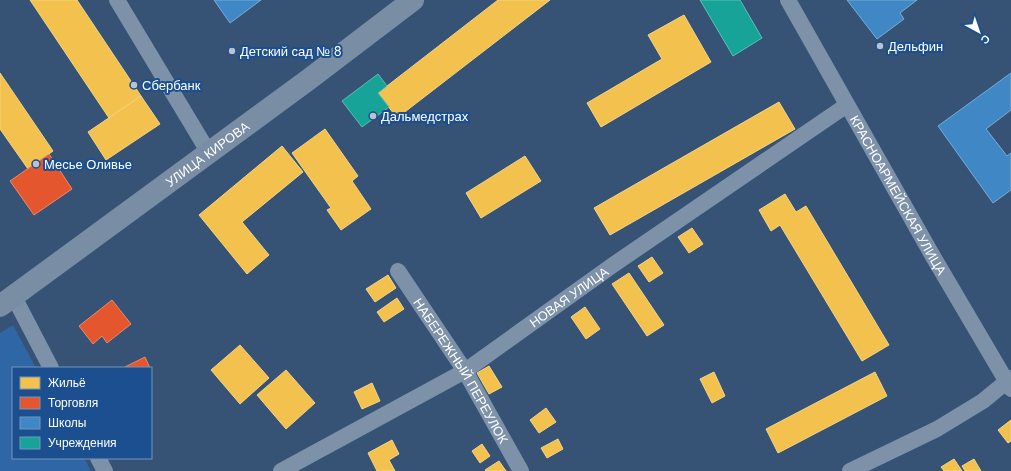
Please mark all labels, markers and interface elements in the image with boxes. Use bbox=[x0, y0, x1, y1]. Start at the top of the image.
north arrow bbox=[959, 12, 999, 52]
text: С bbox=[978, 32, 993, 48]
place label: Дельфин bbox=[888, 38, 943, 55]
marker: Дельфин bbox=[875, 41, 885, 51]
place label: Детский сад № 8 bbox=[240, 43, 342, 60]
marker: Детский сад № 8 bbox=[227, 46, 237, 56]
place label: Сбербанк bbox=[142, 77, 201, 94]
marker: Сбербанк bbox=[129, 80, 139, 90]
place label: Дальмедстрах bbox=[381, 108, 469, 125]
marker: Дальмедстрах bbox=[368, 111, 378, 121]
street label: КРАСНОАРМЕЙСКАЯ УЛИЦА bbox=[846, 112, 950, 278]
street label: УЛИЦА КИРОВА bbox=[162, 118, 253, 191]
place label: Месье Оливье bbox=[44, 156, 132, 173]
marker: Месье Оливье bbox=[31, 159, 41, 169]
street label: НОВАЯ УЛИЦА bbox=[526, 263, 612, 331]
street label: НАБЕРЕЖНЫЙ ПЕРЕУЛОК bbox=[410, 295, 512, 447]
legend bbox=[12, 367, 152, 459]
text: Жильё bbox=[48, 375, 86, 391]
text: Торговля bbox=[48, 395, 98, 411]
text: Школы bbox=[48, 415, 86, 431]
text: Учреждения bbox=[48, 435, 117, 451]

